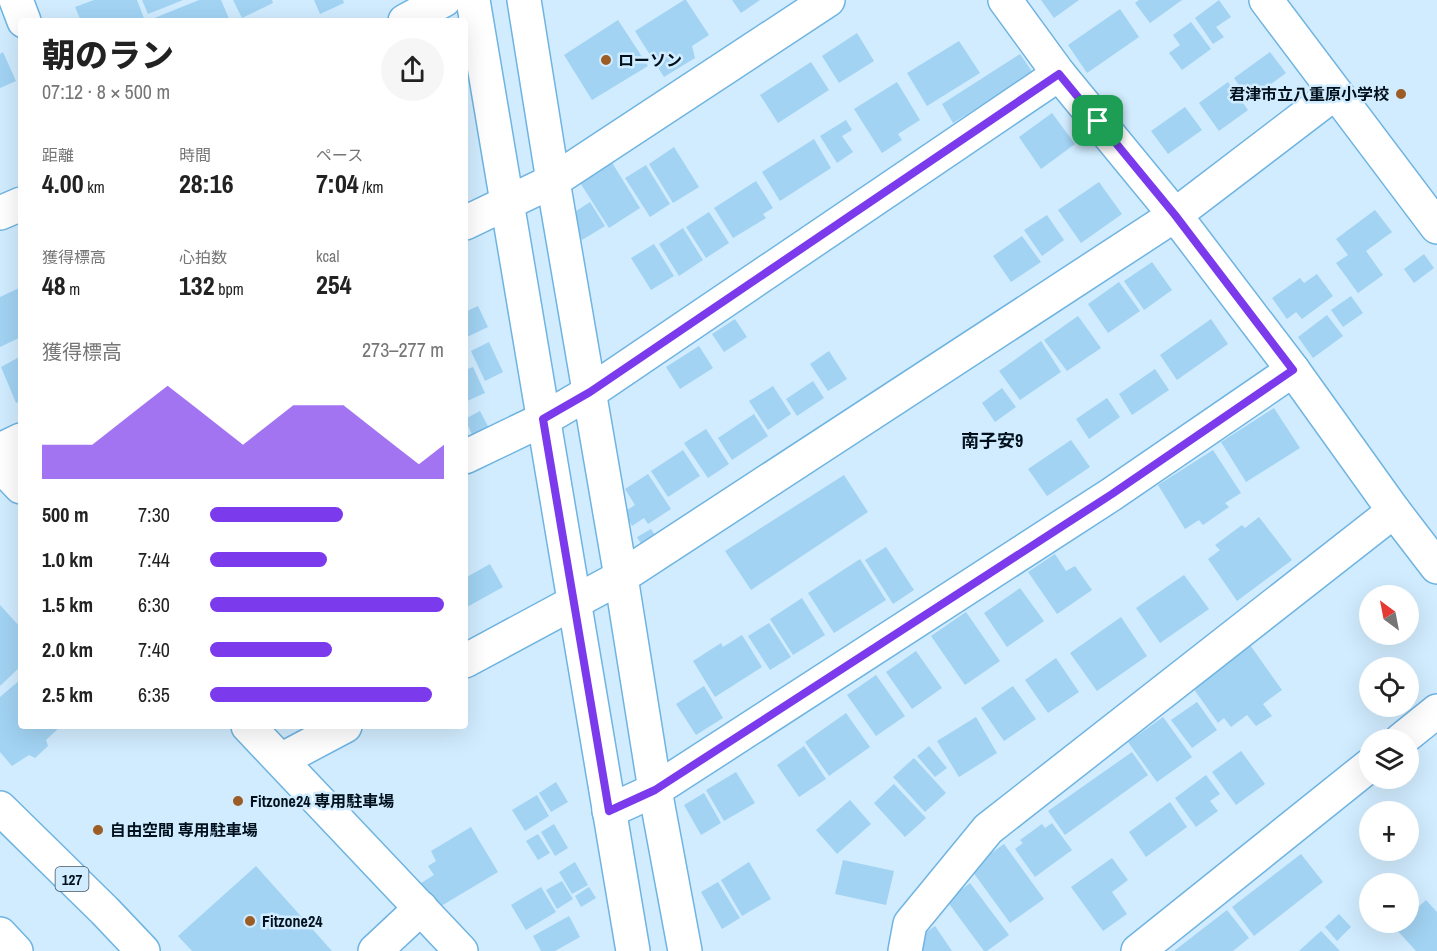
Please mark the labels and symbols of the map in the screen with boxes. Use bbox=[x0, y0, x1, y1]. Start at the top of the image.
place label: ローソン bbox=[618, 49, 682, 71]
marker: ローソン bbox=[599, 53, 613, 67]
place label: 君津市立八重原小学校 bbox=[1229, 83, 1389, 105]
marker: 君津市立八重原小学校 bbox=[1394, 87, 1408, 101]
pin bbox=[1072, 95, 1123, 146]
district label: 南子安9 bbox=[961, 428, 1023, 453]
north arrow bbox=[1359, 585, 1419, 645]
place label: Fitzone24 専用駐車場 bbox=[250, 790, 394, 812]
marker: Fitzone24 専用駐車場 bbox=[231, 794, 245, 808]
place label: 自由空間 専用駐車場 bbox=[110, 819, 258, 841]
marker: 自由空間 専用駐車場 bbox=[91, 823, 105, 837]
road number: 127 bbox=[56, 867, 88, 891]
place label: Fitzone24 bbox=[262, 910, 323, 932]
marker: Fitzone24 bbox=[243, 914, 257, 928]

